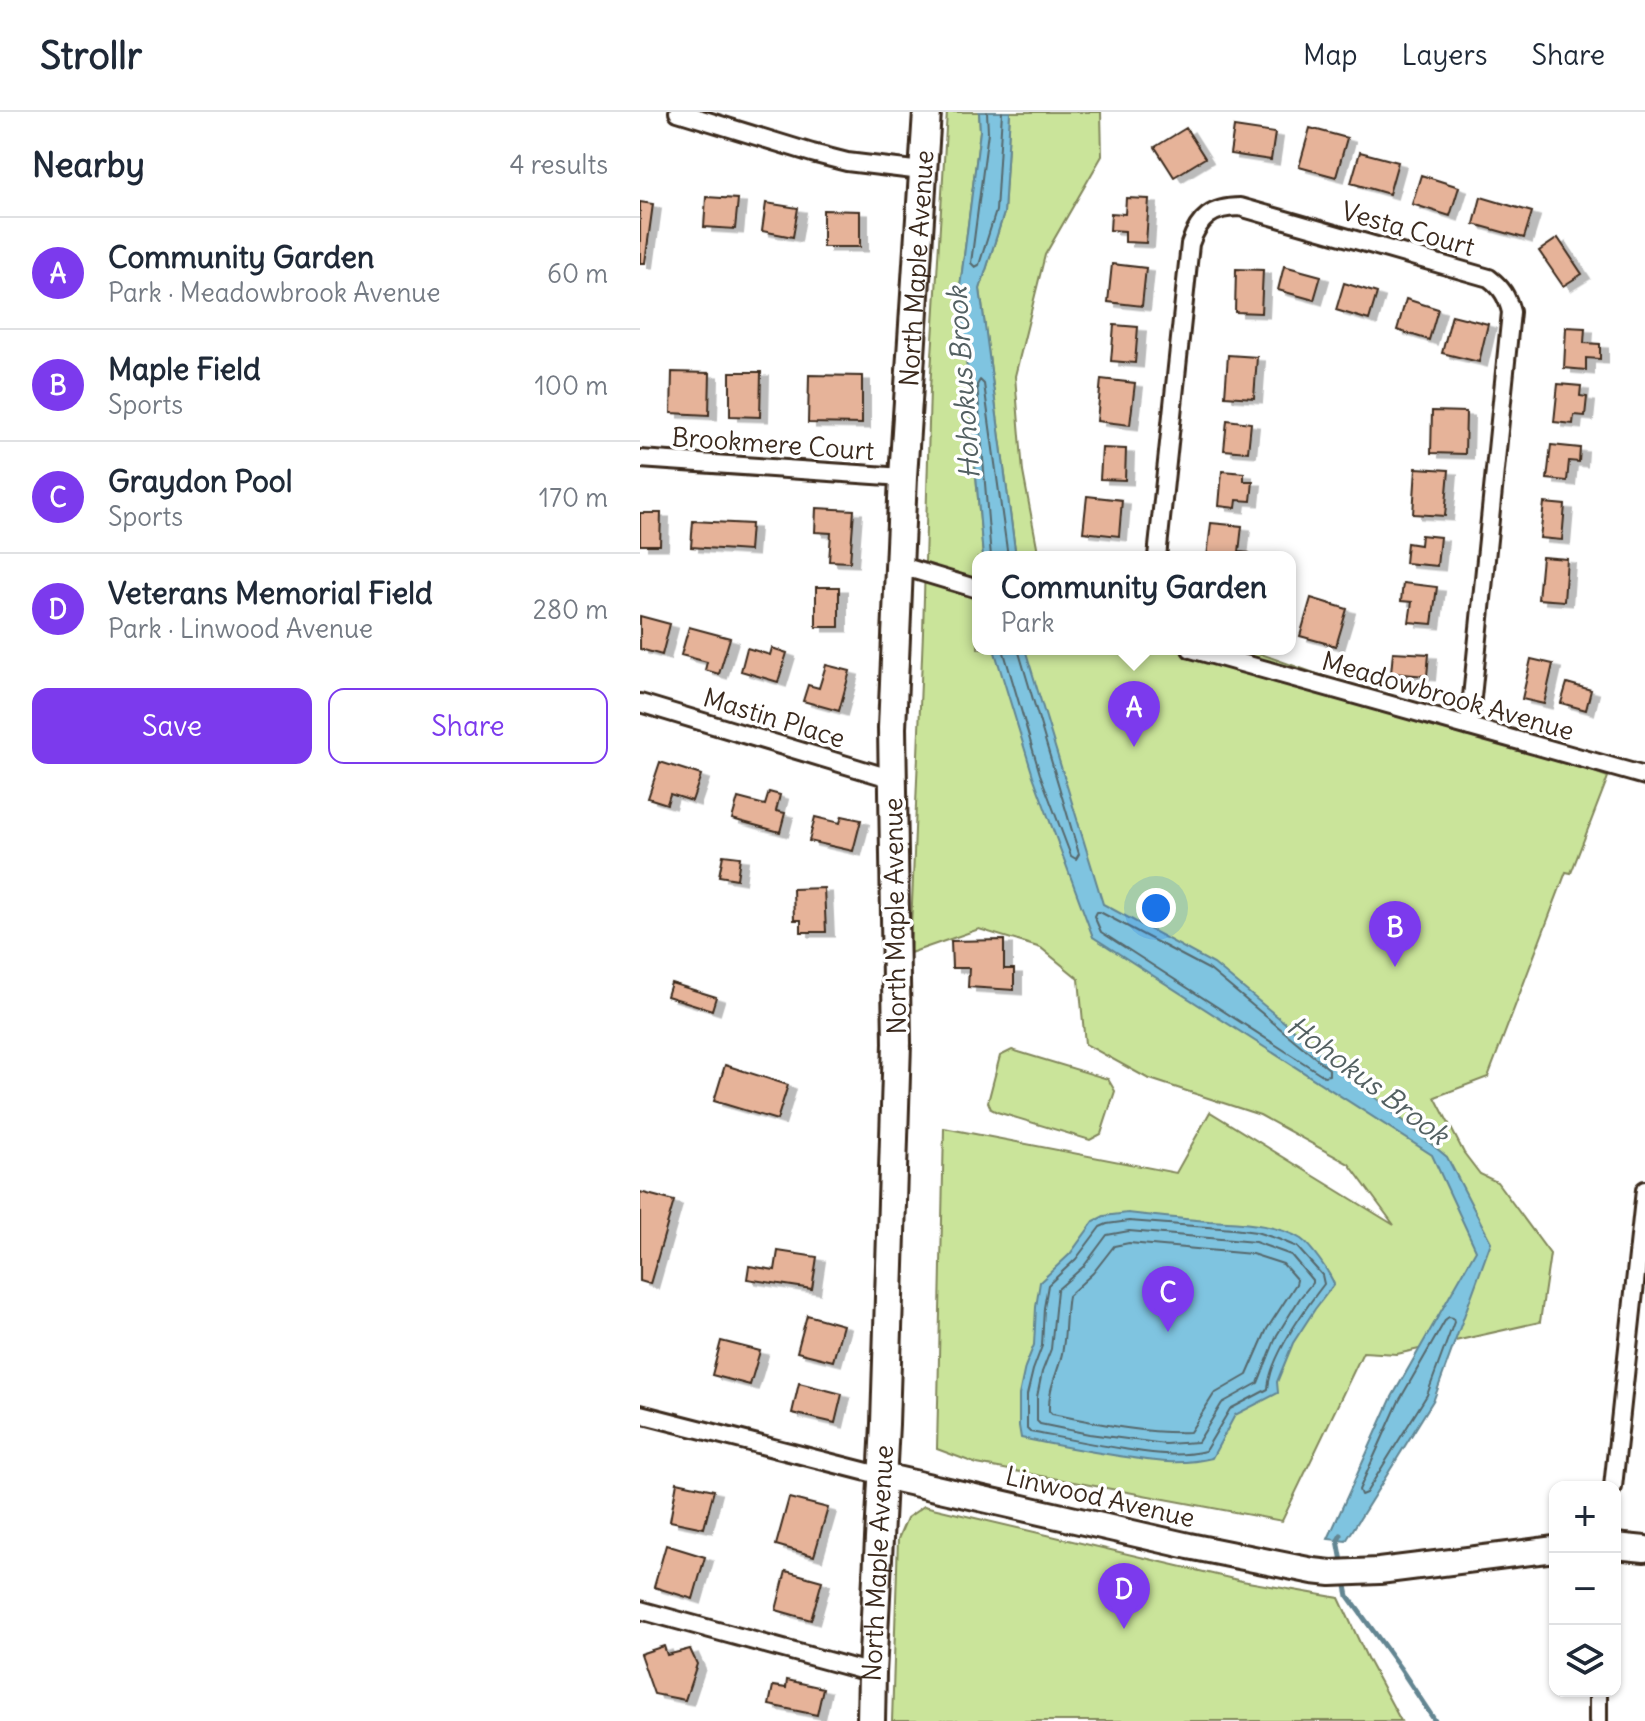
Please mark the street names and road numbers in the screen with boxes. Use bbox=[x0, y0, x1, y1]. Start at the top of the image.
street label: North Maple Avenue bbox=[892, 149, 940, 387]
street label: Vesta Court bbox=[1338, 194, 1479, 263]
street label: Brookmere Court bbox=[671, 420, 876, 467]
street label: Meadowbrook Avenue bbox=[1318, 644, 1578, 747]
street label: Mastin Place bbox=[699, 680, 849, 755]
street label: North Maple Avenue bbox=[876, 797, 913, 1035]
street label: North Maple Avenue bbox=[855, 1444, 900, 1682]
street label: Linwood Avenue bbox=[1002, 1459, 1198, 1534]

